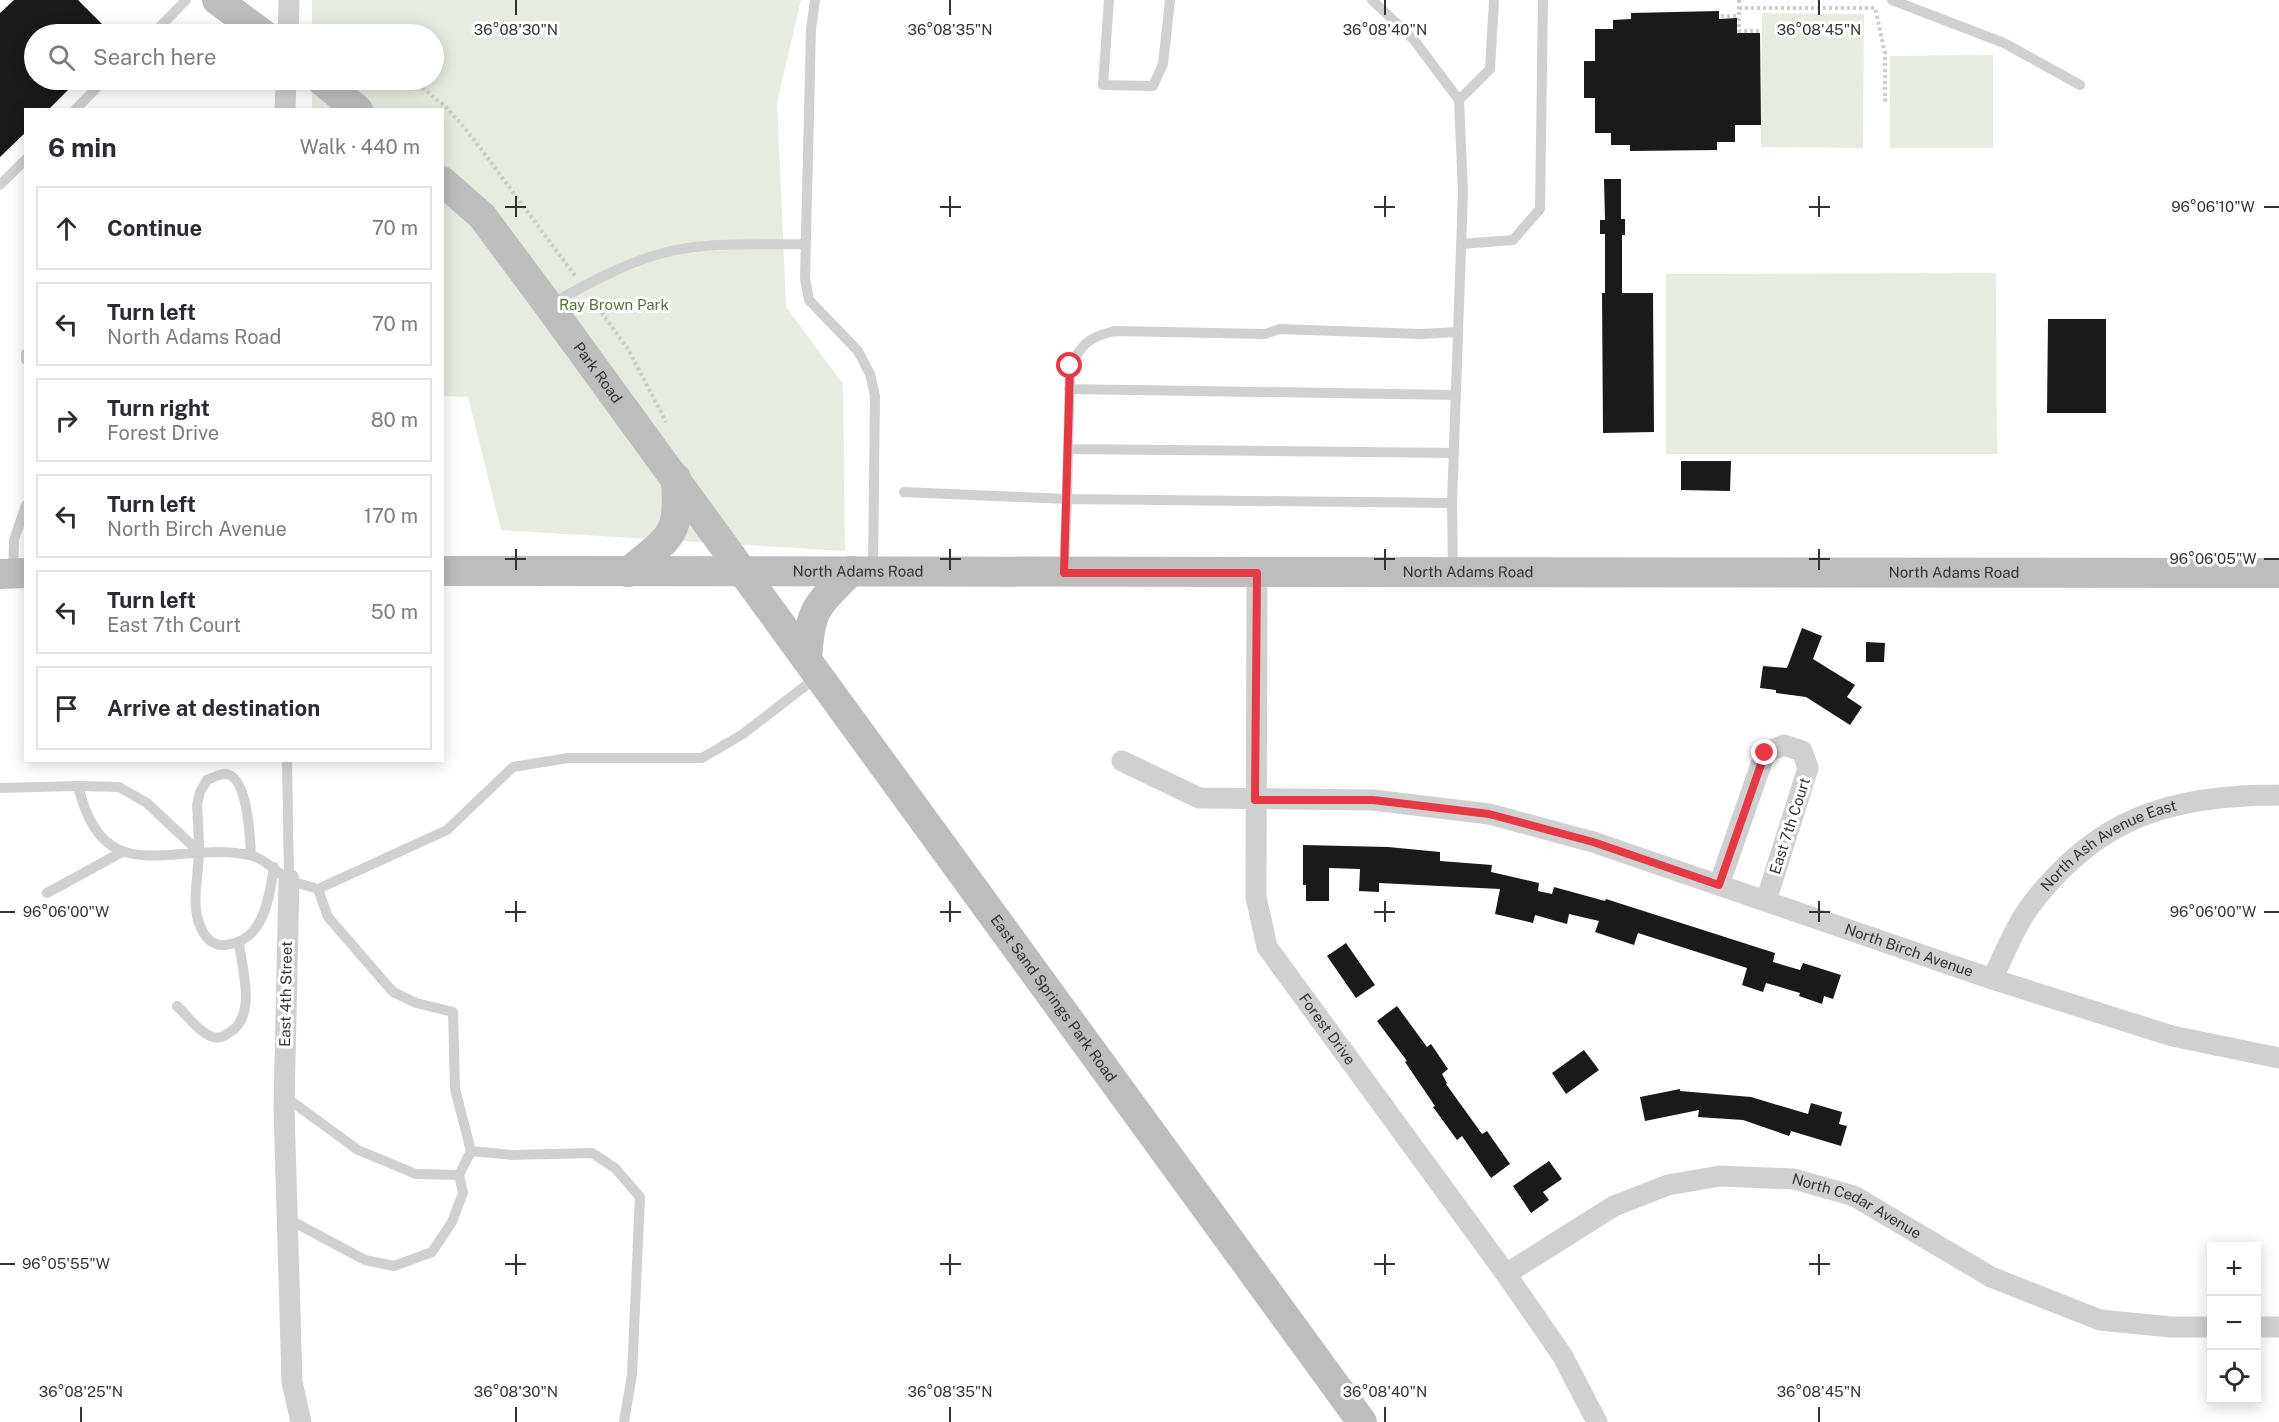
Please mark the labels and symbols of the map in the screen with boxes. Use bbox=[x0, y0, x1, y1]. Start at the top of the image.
text: 36°08'30"N bbox=[474, 21, 558, 38]
text: 36°08'35"N bbox=[908, 21, 992, 38]
text: 36°08'40"N bbox=[1343, 21, 1427, 38]
text: 36°08'45"N bbox=[1777, 21, 1861, 38]
text: 96°06'10"W bbox=[2171, 198, 2255, 215]
park label: Ray Brown Park bbox=[559, 296, 669, 313]
street label: Park Road bbox=[570, 339, 626, 406]
route start bbox=[1056, 352, 1082, 378]
text: 96°06'05"W bbox=[2169, 550, 2257, 567]
street label: North Adams Road bbox=[793, 562, 923, 580]
street label: North Adams Road bbox=[1403, 563, 1533, 580]
street label: North Adams Road bbox=[1889, 564, 2019, 581]
route end bbox=[1751, 739, 1777, 765]
street label: East 7th Court bbox=[1766, 775, 1813, 876]
street label: North Ash Avenue East bbox=[2037, 796, 2178, 894]
text: 96°06'00"W bbox=[23, 903, 109, 920]
text: 96°06'00"W bbox=[2170, 903, 2256, 920]
street label: East Sand Springs Park Road bbox=[987, 911, 1120, 1085]
street label: North Birch Avenue bbox=[1842, 920, 1976, 980]
street label: East 4th Street bbox=[276, 941, 295, 1047]
street label: Forest Drive bbox=[1296, 990, 1359, 1068]
street label: North Cedar Avenue bbox=[1790, 1170, 1924, 1242]
text: 96°05'55"W bbox=[22, 1255, 110, 1272]
text: 36°08'25"N bbox=[39, 1383, 123, 1400]
text: 36°08'30"N bbox=[474, 1383, 558, 1400]
text: 36°08'35"N bbox=[908, 1383, 992, 1400]
text: 36°08'40"N bbox=[1343, 1383, 1427, 1400]
text: 36°08'45"N bbox=[1777, 1383, 1861, 1400]

